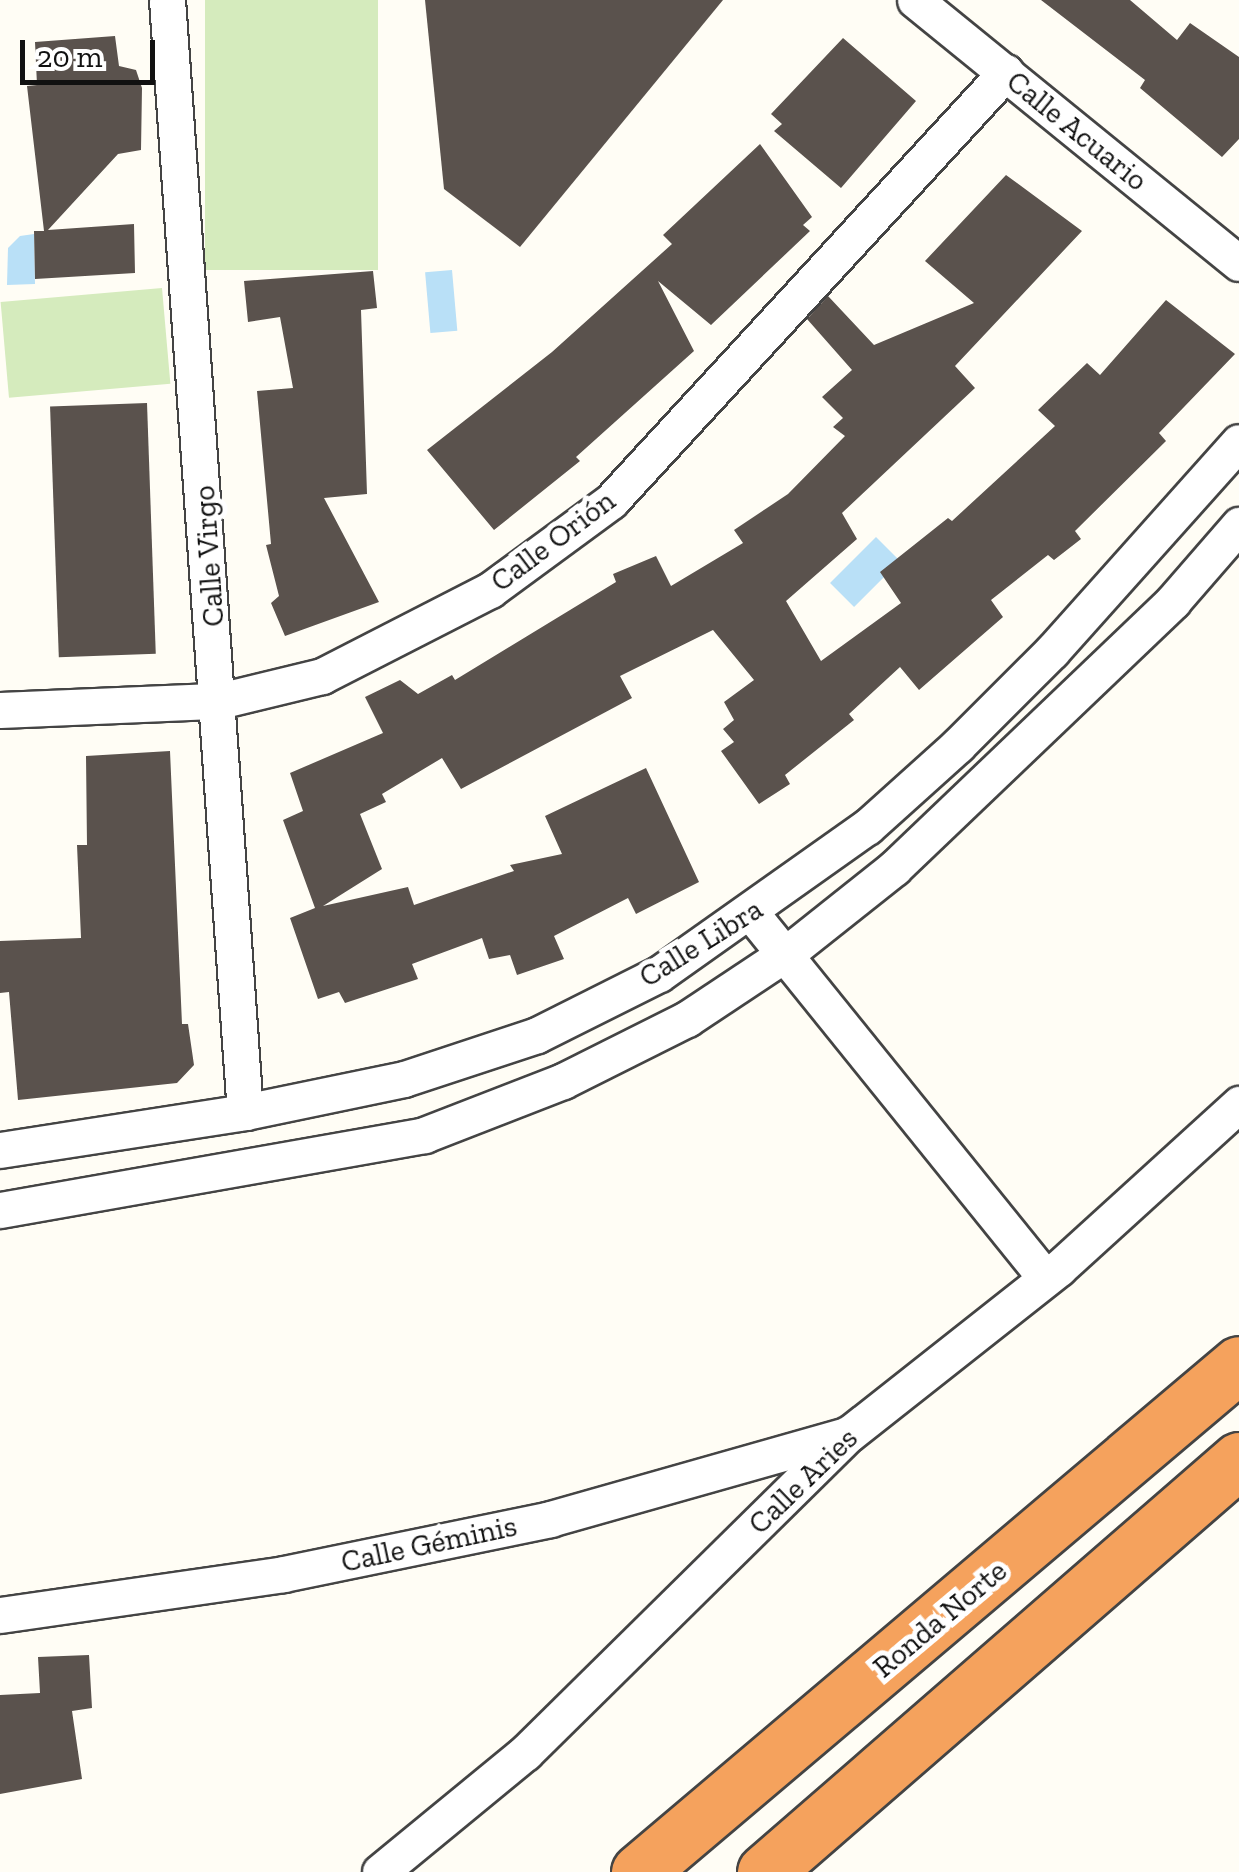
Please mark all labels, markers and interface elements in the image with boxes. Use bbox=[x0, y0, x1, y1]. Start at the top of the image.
scale bar bbox=[25, 20, 160, 82]
text: 20 m bbox=[37, 39, 102, 75]
street label: Calle Acuario bbox=[999, 63, 1155, 199]
street label: Calle Orión bbox=[484, 483, 622, 599]
street label: Calle Virgo bbox=[186, 484, 232, 628]
street label: Calle Libra bbox=[633, 891, 769, 995]
street label: Calle Aries bbox=[741, 1420, 865, 1542]
street label: Calle Géminis bbox=[338, 1508, 520, 1580]
street label: Ronda Norte bbox=[866, 1553, 1014, 1685]

